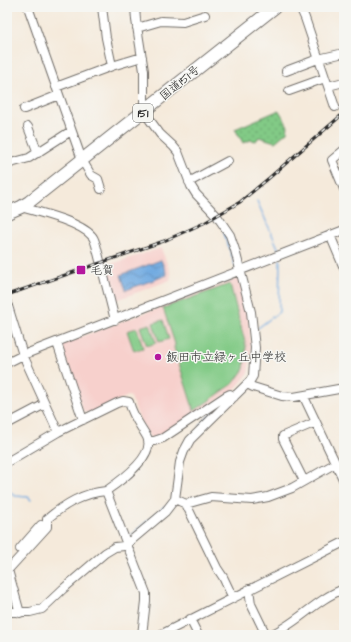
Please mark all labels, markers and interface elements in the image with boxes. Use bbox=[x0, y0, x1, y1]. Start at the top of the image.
street label: 国道151号 bbox=[156, 61, 204, 105]
road number: 151 bbox=[133, 104, 153, 122]
place label: 毛賀 bbox=[90, 262, 114, 279]
marker: 毛賀 bbox=[75, 264, 87, 276]
place label: 飯田市立緑ヶ丘中学校 bbox=[166, 349, 286, 366]
marker: 飯田市立緑ヶ丘中学校 bbox=[153, 352, 163, 362]

